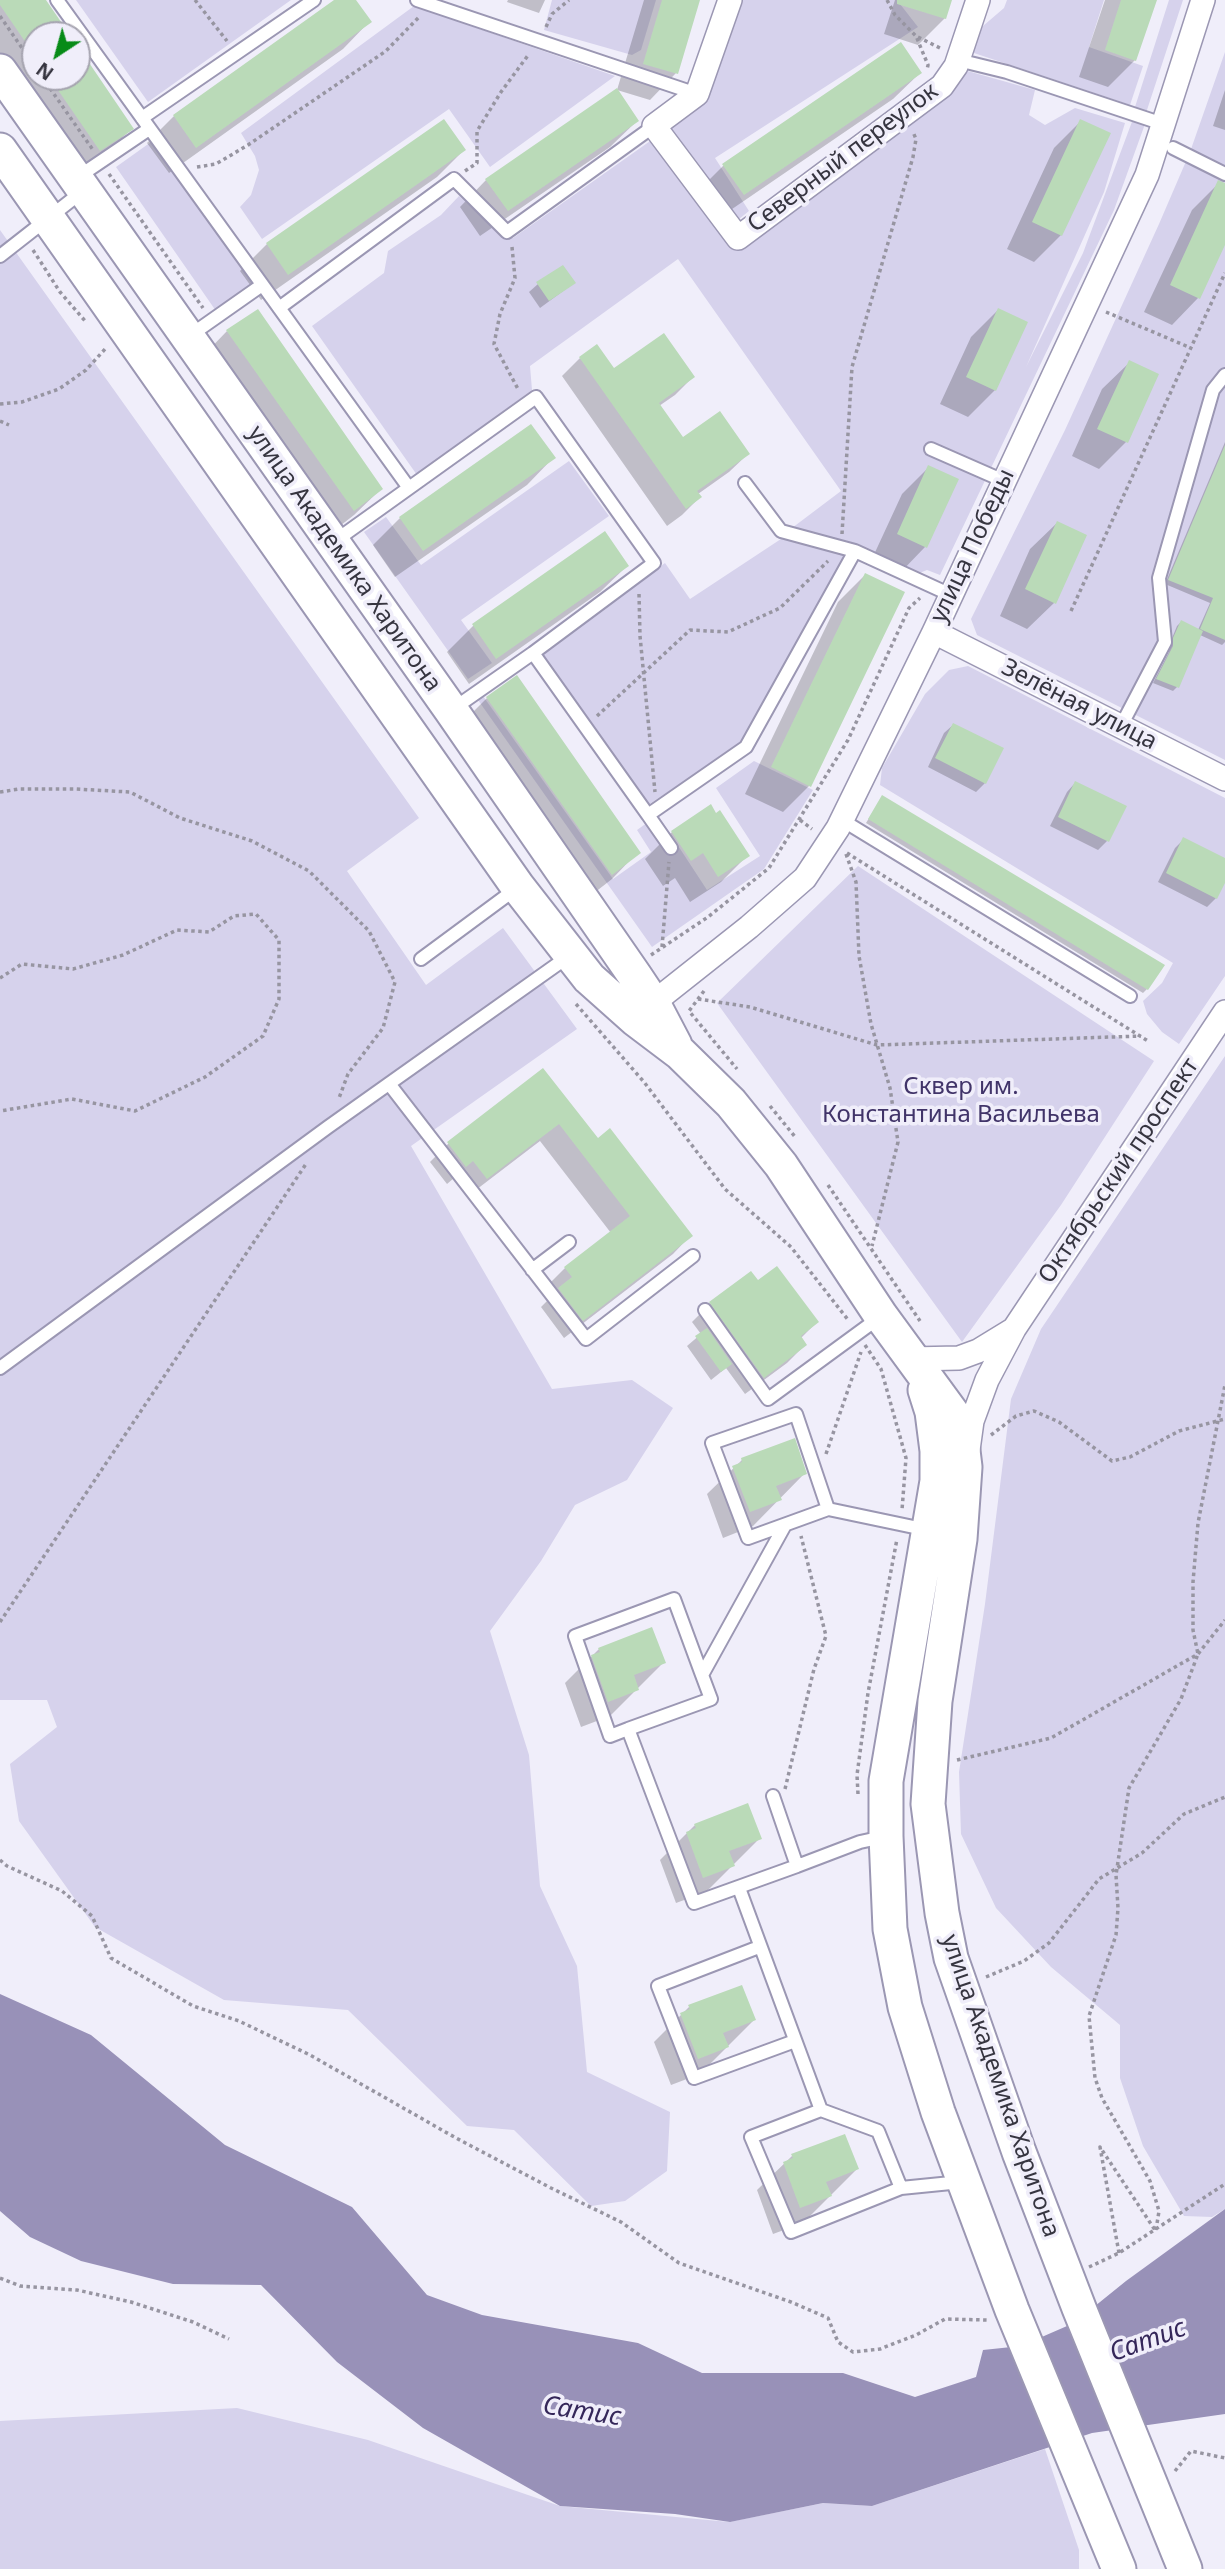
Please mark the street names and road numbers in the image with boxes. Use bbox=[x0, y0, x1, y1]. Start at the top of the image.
street label: Северный переулок bbox=[742, 77, 944, 239]
street label: улица Академика Харитона bbox=[241, 420, 447, 698]
street label: улица Победы bbox=[925, 465, 1021, 627]
street label: Зелёная улица bbox=[996, 653, 1162, 757]
street label: Октябрьский проспект bbox=[1033, 1053, 1205, 1289]
street label: улица Академика Харитона bbox=[935, 1931, 1065, 2241]

